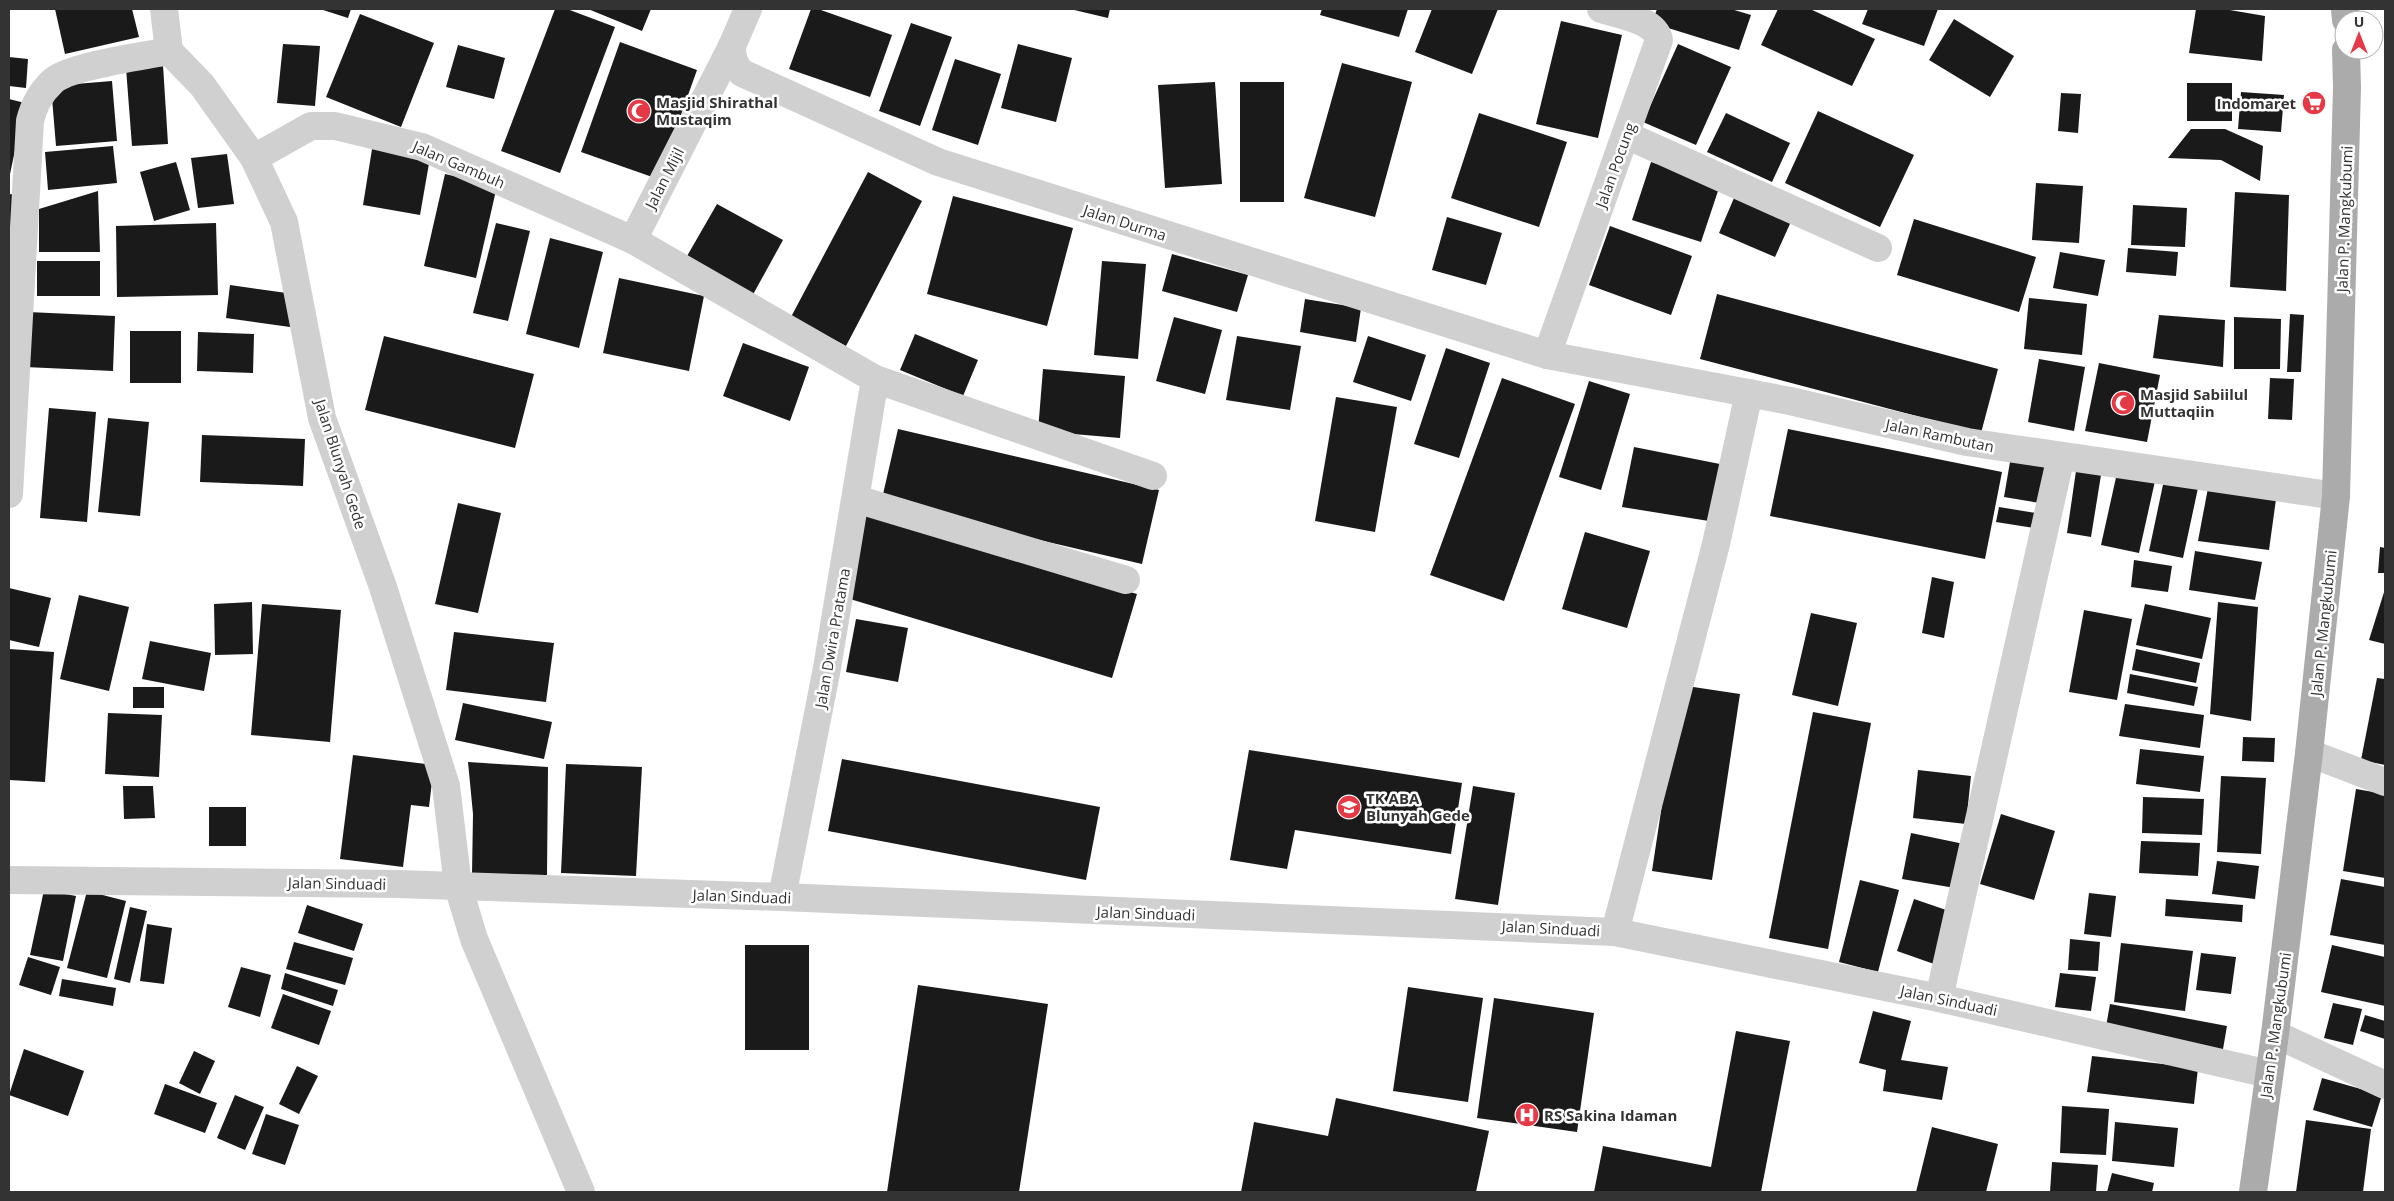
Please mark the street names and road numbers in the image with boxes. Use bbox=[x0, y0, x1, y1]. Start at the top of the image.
street label: Jalan Pocung bbox=[1590, 120, 1640, 212]
street label: Jalan Gambuh bbox=[408, 135, 508, 192]
street label: Jalan Mijil bbox=[639, 144, 688, 214]
street label: Jalan P. Mangkubumi bbox=[2331, 145, 2357, 295]
street label: Jalan Durma bbox=[1079, 199, 1169, 245]
street label: Jalan Blunyah Gede bbox=[310, 395, 371, 531]
street label: Jalan Rambutan bbox=[1882, 413, 1996, 456]
street label: Jalan P. Mangkubumi bbox=[2305, 549, 2341, 699]
street label: Jalan Dwira Pratama bbox=[810, 567, 854, 711]
street label: Jalan Sinduadi bbox=[286, 872, 386, 894]
street label: Jalan Sinduadi bbox=[690, 884, 792, 908]
street label: Jalan Sinduadi bbox=[1094, 901, 1196, 925]
street label: Jalan Sinduadi bbox=[1499, 915, 1601, 941]
street label: Jalan P. Mangkubumi bbox=[2255, 951, 2295, 1101]
street label: Jalan Sinduadi bbox=[1897, 980, 1999, 1020]

